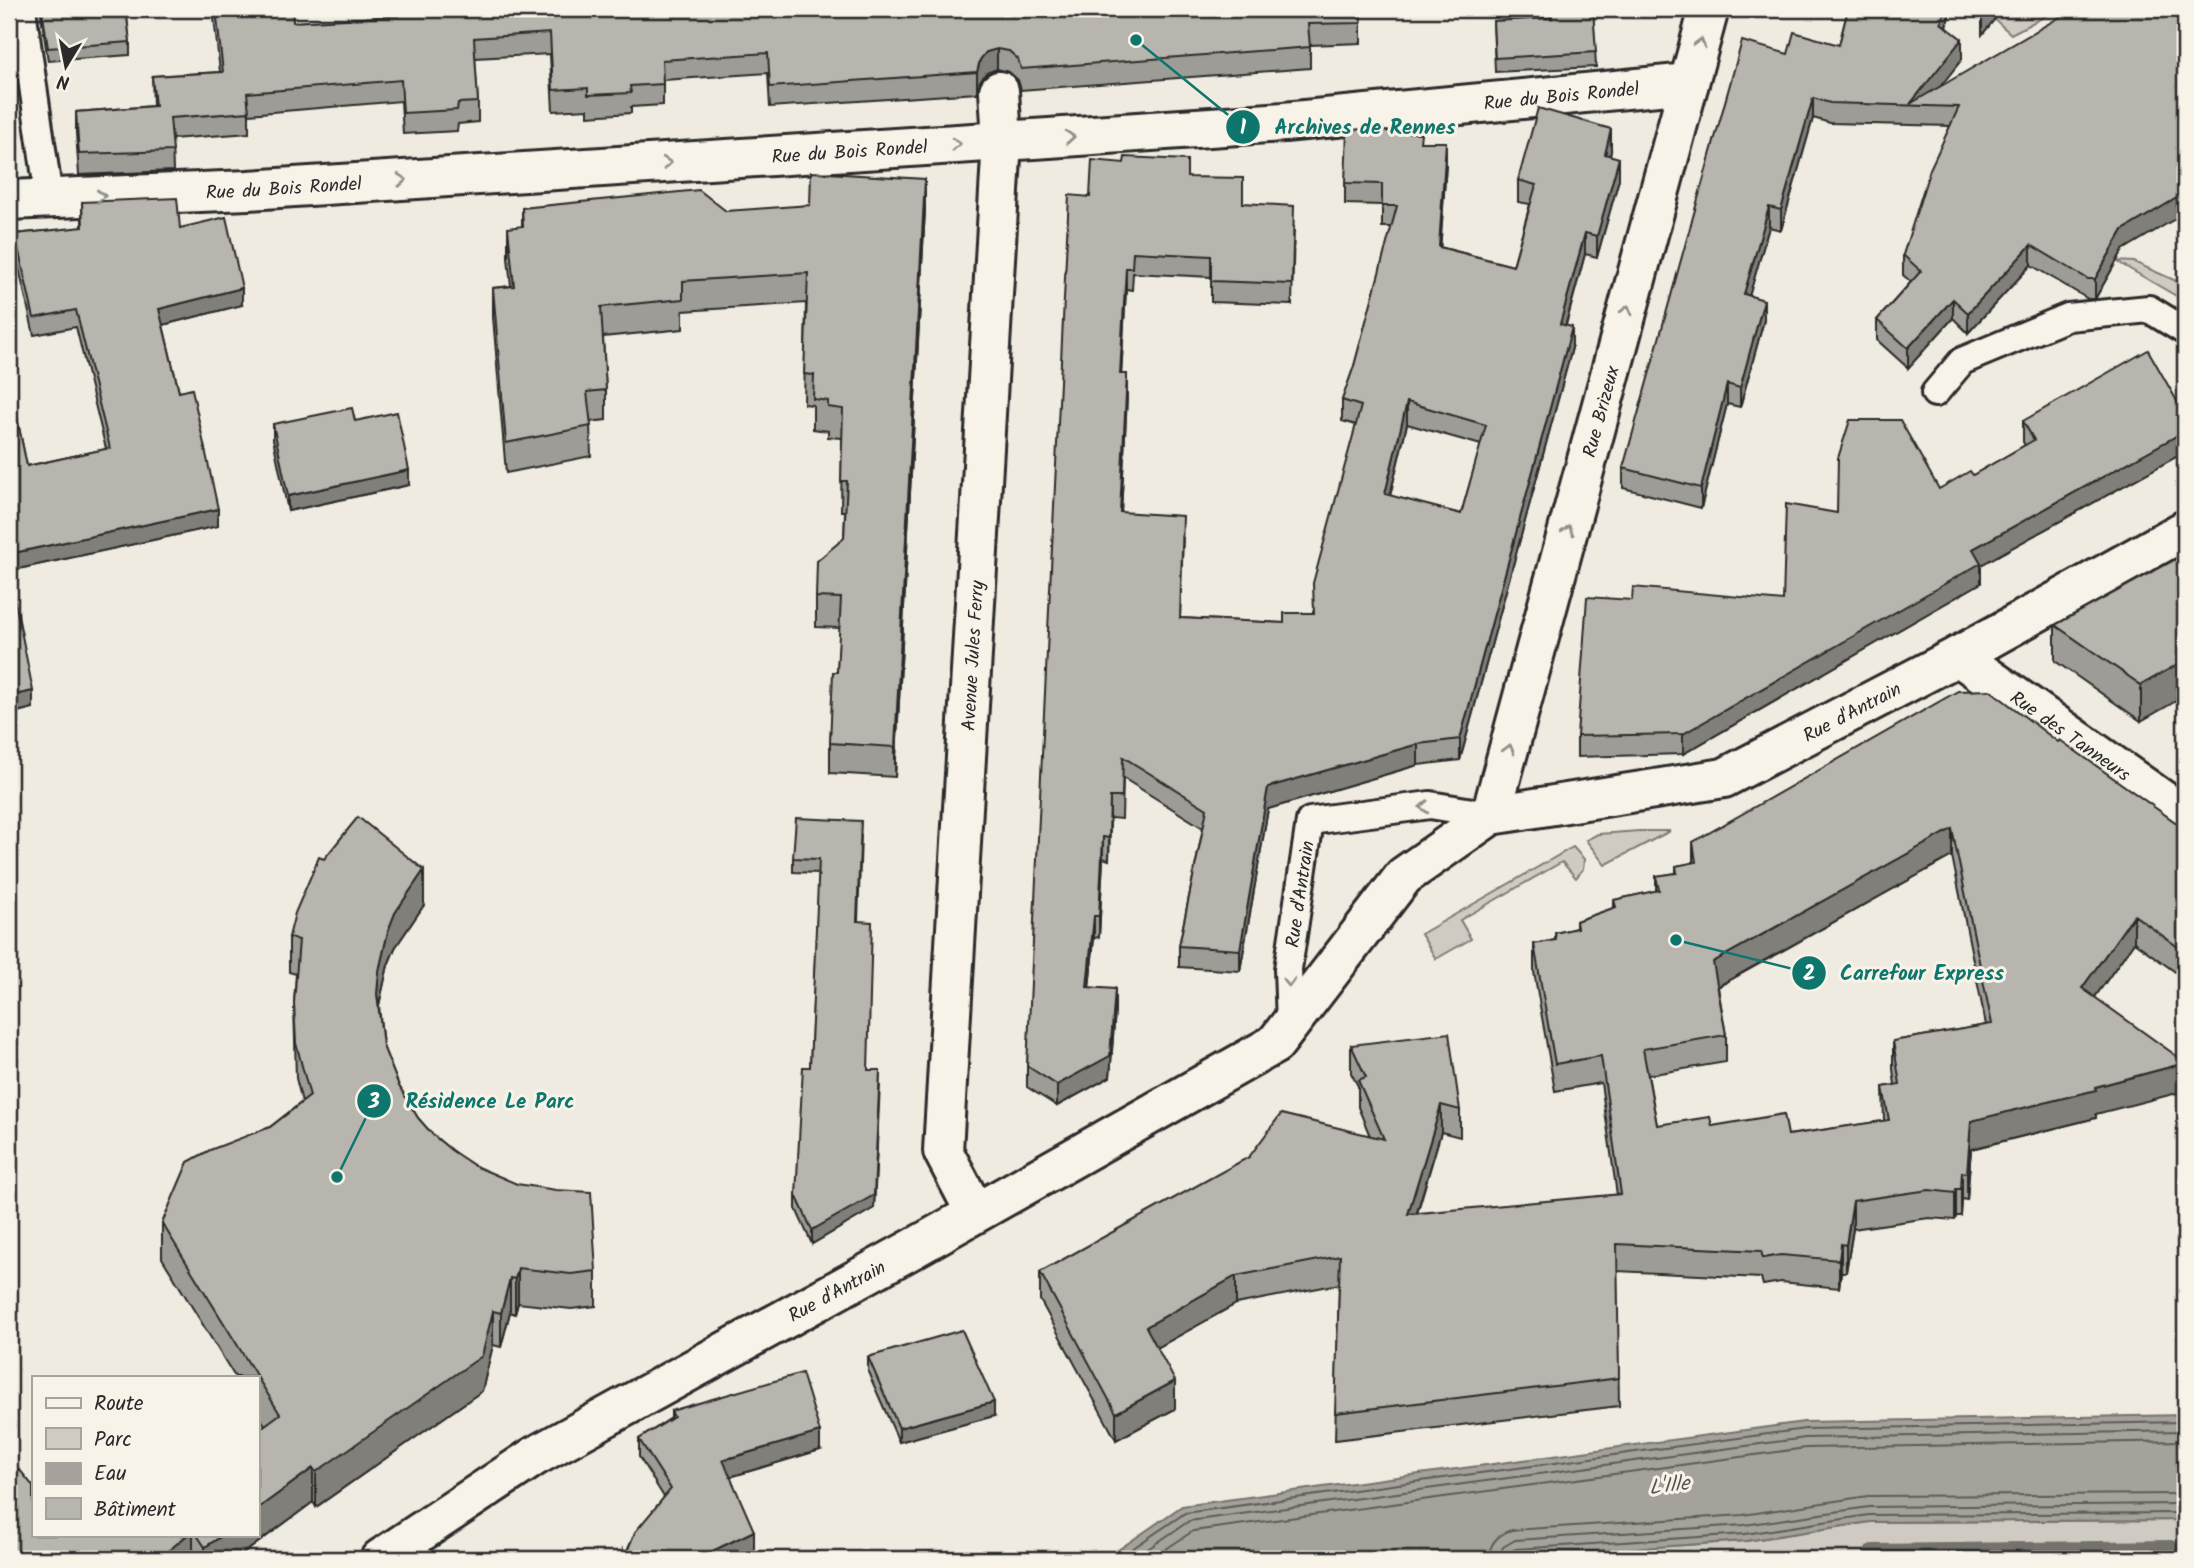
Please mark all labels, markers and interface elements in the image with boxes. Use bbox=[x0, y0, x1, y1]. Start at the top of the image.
north arrow bbox=[32, 32, 102, 102]
one-way arrow bbox=[1691, 38, 1706, 50]
text: N bbox=[55, 65, 72, 97]
street label: Rue du Bois Rondel bbox=[1482, 75, 1641, 120]
callout: Archives de Rennes bbox=[1226, 106, 1470, 148]
text: 1 bbox=[1240, 112, 1247, 145]
text: Archives de Rennes bbox=[1274, 112, 1456, 145]
one-way arrow bbox=[1065, 130, 1076, 145]
street label: Rue du Bois Rondel bbox=[771, 133, 929, 173]
one-way arrow bbox=[951, 137, 962, 152]
one-way arrow bbox=[662, 156, 673, 171]
street label: Rue du Bois Rondel bbox=[205, 170, 363, 209]
one-way arrow bbox=[397, 173, 408, 188]
one-way arrow bbox=[97, 188, 107, 204]
one-way arrow bbox=[1619, 304, 1633, 316]
street label: Rue Brizeux bbox=[1575, 362, 1629, 461]
one-way arrow bbox=[1559, 524, 1574, 536]
street label: Avenue Jules Ferry bbox=[955, 579, 993, 732]
street label: Rue d'Antrain bbox=[1798, 675, 1907, 751]
street label: Rue des Tanneurs bbox=[2003, 684, 2136, 790]
one-way arrow bbox=[1500, 744, 1515, 756]
one-way arrow bbox=[1418, 799, 1429, 814]
street label: Rue d'Antrain bbox=[1278, 839, 1324, 950]
callout: Carrefour Express bbox=[1791, 952, 2018, 994]
text: 2 bbox=[1803, 958, 1815, 991]
text: Carrefour Express bbox=[1840, 958, 2004, 991]
one-way arrow bbox=[1281, 977, 1297, 987]
callout: Résidence Le Parc bbox=[357, 1080, 589, 1122]
text: 3 bbox=[367, 1086, 380, 1119]
text: Résidence Le Parc bbox=[405, 1086, 575, 1119]
street label: Rue d'Antrain bbox=[783, 1253, 892, 1331]
legend bbox=[32, 1376, 259, 1536]
text: Route bbox=[94, 1388, 144, 1421]
text: Parc bbox=[94, 1424, 132, 1457]
text: Eau bbox=[94, 1458, 126, 1491]
water label: L'Ille bbox=[1647, 1467, 1694, 1505]
text: Bâtiment bbox=[94, 1494, 177, 1527]

